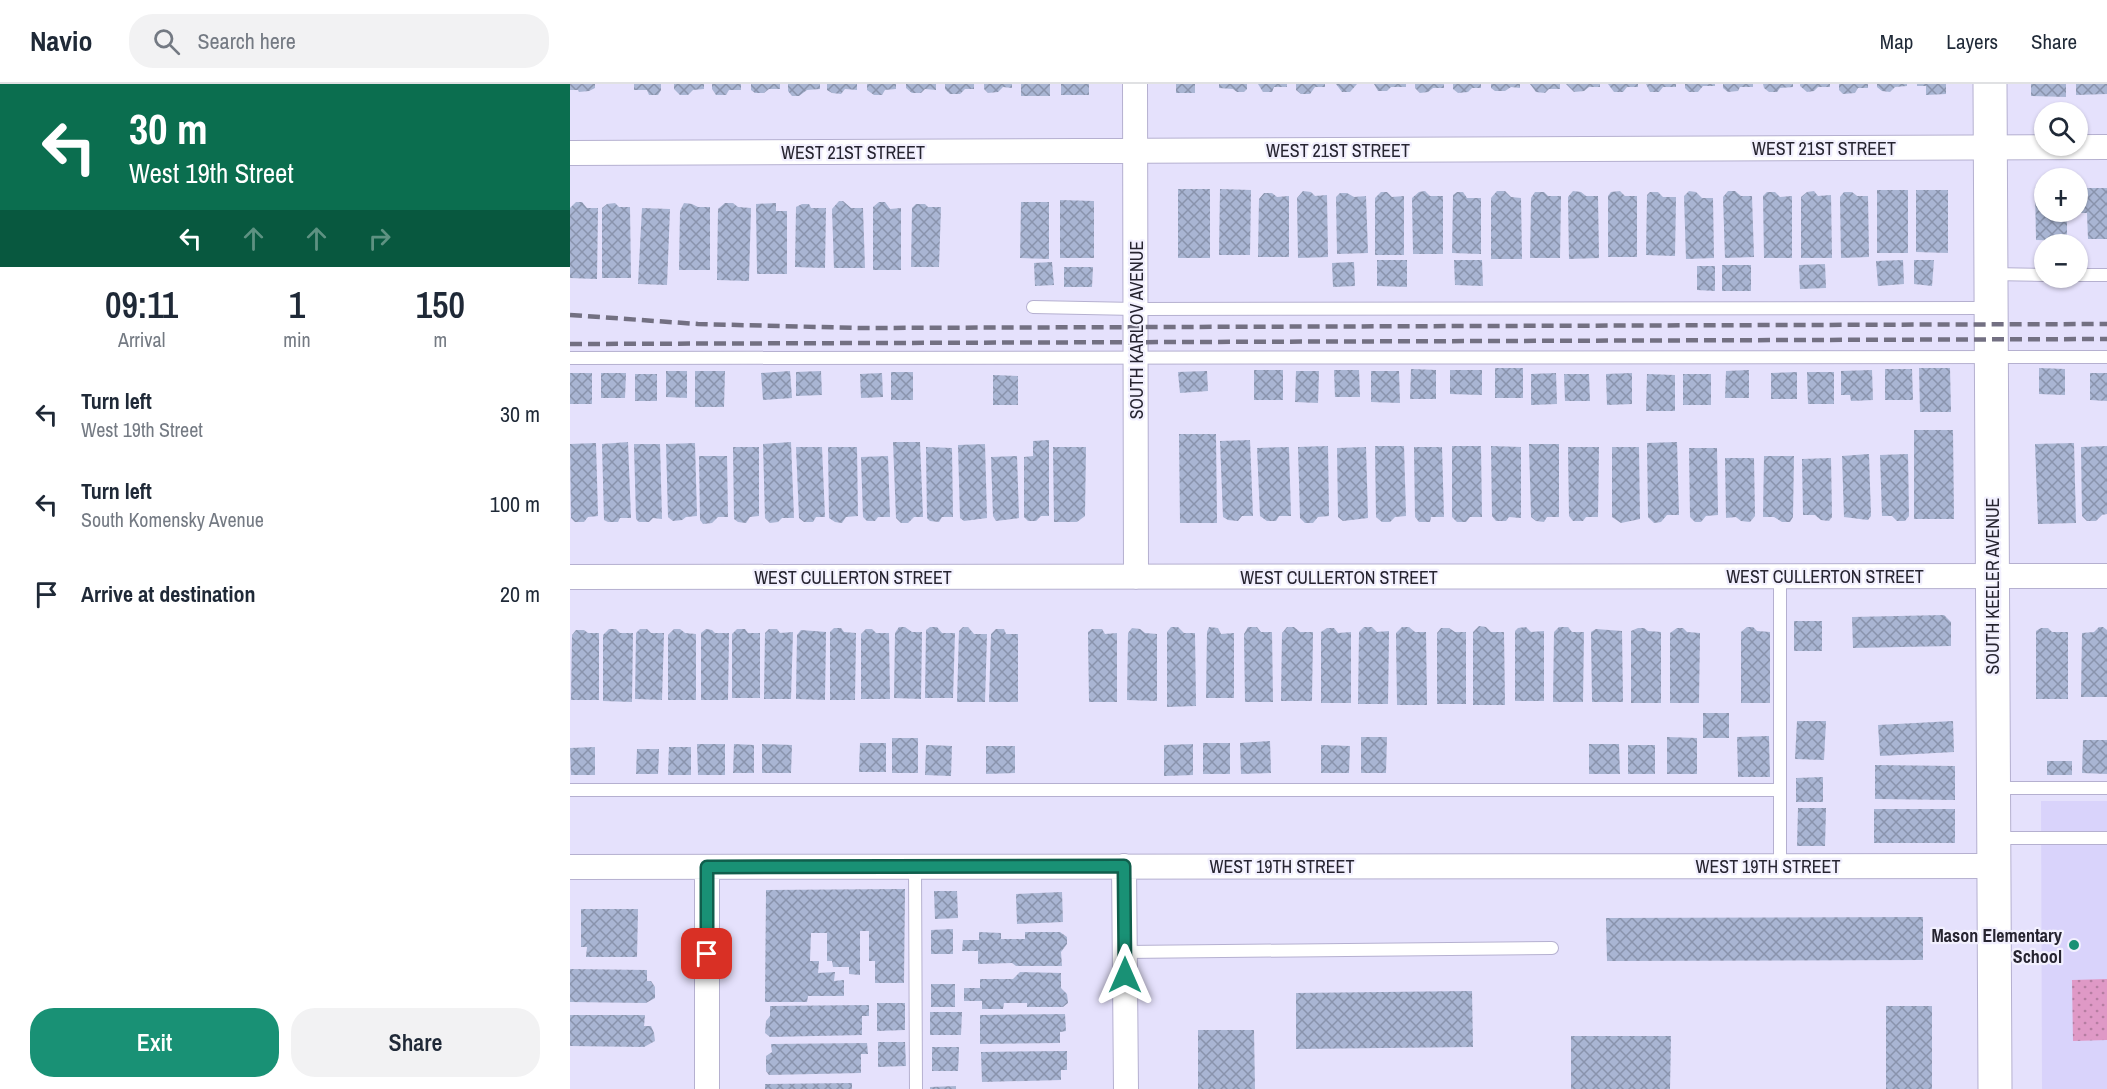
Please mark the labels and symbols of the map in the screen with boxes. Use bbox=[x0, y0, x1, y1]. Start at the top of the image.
street label: WEST 21ST STREET bbox=[1752, 136, 1896, 161]
street label: WEST 21ST STREET bbox=[1266, 138, 1410, 163]
street label: WEST 21ST STREET bbox=[781, 140, 925, 165]
street label: SOUTH KARLOV AVENUE bbox=[1124, 241, 1149, 419]
street label: SOUTH KEELER AVENUE bbox=[1980, 498, 2005, 674]
street label: WEST CULLERTON STREET bbox=[1726, 564, 1924, 589]
street label: WEST CULLERTON STREET bbox=[754, 565, 952, 590]
street label: WEST CULLERTON STREET bbox=[1240, 565, 1438, 590]
street label: WEST 19TH STREET bbox=[1210, 854, 1354, 879]
street label: WEST 19TH STREET bbox=[1696, 854, 1840, 879]
place label: Mason Elementary School bbox=[1932, 923, 2063, 969]
pin bbox=[681, 928, 732, 979]
marker: Mason Elementary School bbox=[2067, 938, 2081, 952]
position arrow bbox=[1093, 943, 1157, 1007]

